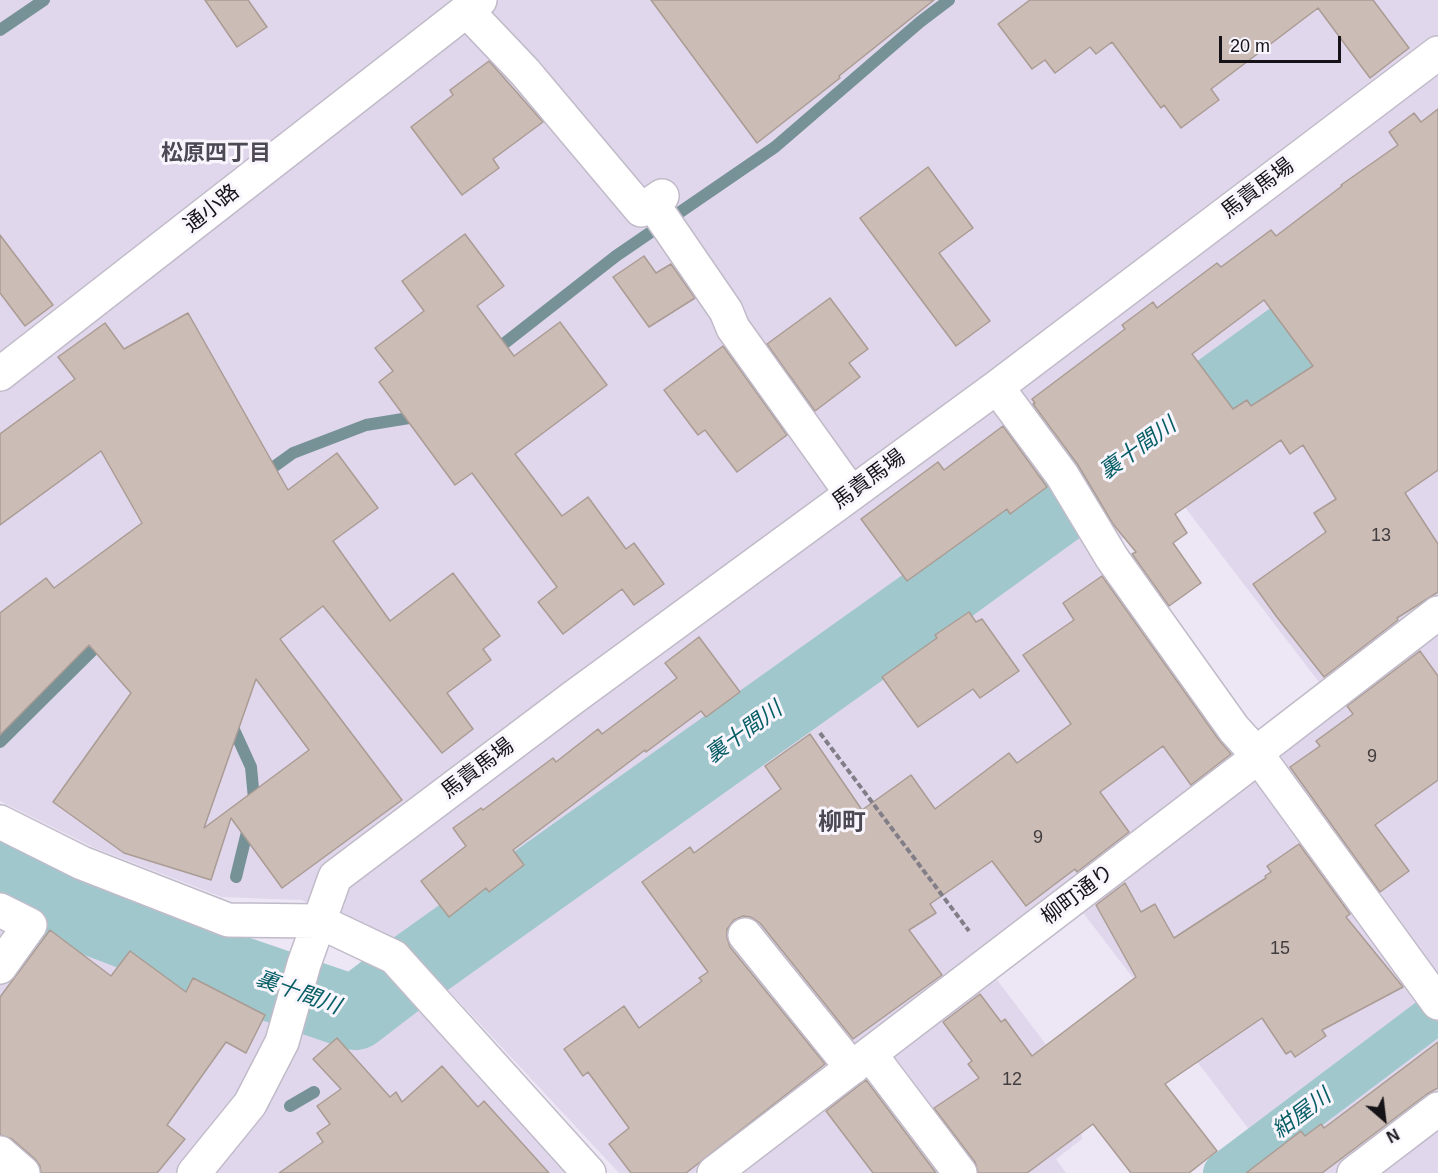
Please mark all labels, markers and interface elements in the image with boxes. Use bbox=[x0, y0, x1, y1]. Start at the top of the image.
scale bar bbox=[1222, 24, 1344, 62]
text: 20 m bbox=[1230, 36, 1270, 56]
district label: 松原四丁目 bbox=[161, 141, 271, 167]
street label: 馬責馬場 bbox=[1217, 154, 1299, 224]
street label: 通小路 bbox=[179, 180, 245, 238]
water label: 裏十間川 bbox=[1095, 412, 1181, 486]
street label: 馬責馬場 bbox=[828, 445, 910, 515]
house number: 13 bbox=[1371, 525, 1391, 547]
water label: 裏十間川 bbox=[701, 696, 787, 770]
street label: 馬責馬場 bbox=[437, 734, 519, 804]
house number: 9 bbox=[1367, 746, 1377, 768]
district label: 柳町 bbox=[818, 809, 866, 837]
house number: 9 bbox=[1033, 827, 1043, 849]
street label: 柳町通り bbox=[1037, 860, 1119, 930]
house number: 15 bbox=[1270, 938, 1290, 960]
water label: 裏十間川 bbox=[252, 966, 344, 1020]
house number: 12 bbox=[1002, 1069, 1022, 1091]
water label: 紺屋川 bbox=[1268, 1084, 1336, 1144]
north arrow bbox=[1354, 1089, 1414, 1149]
text: N bbox=[1384, 1125, 1402, 1146]

